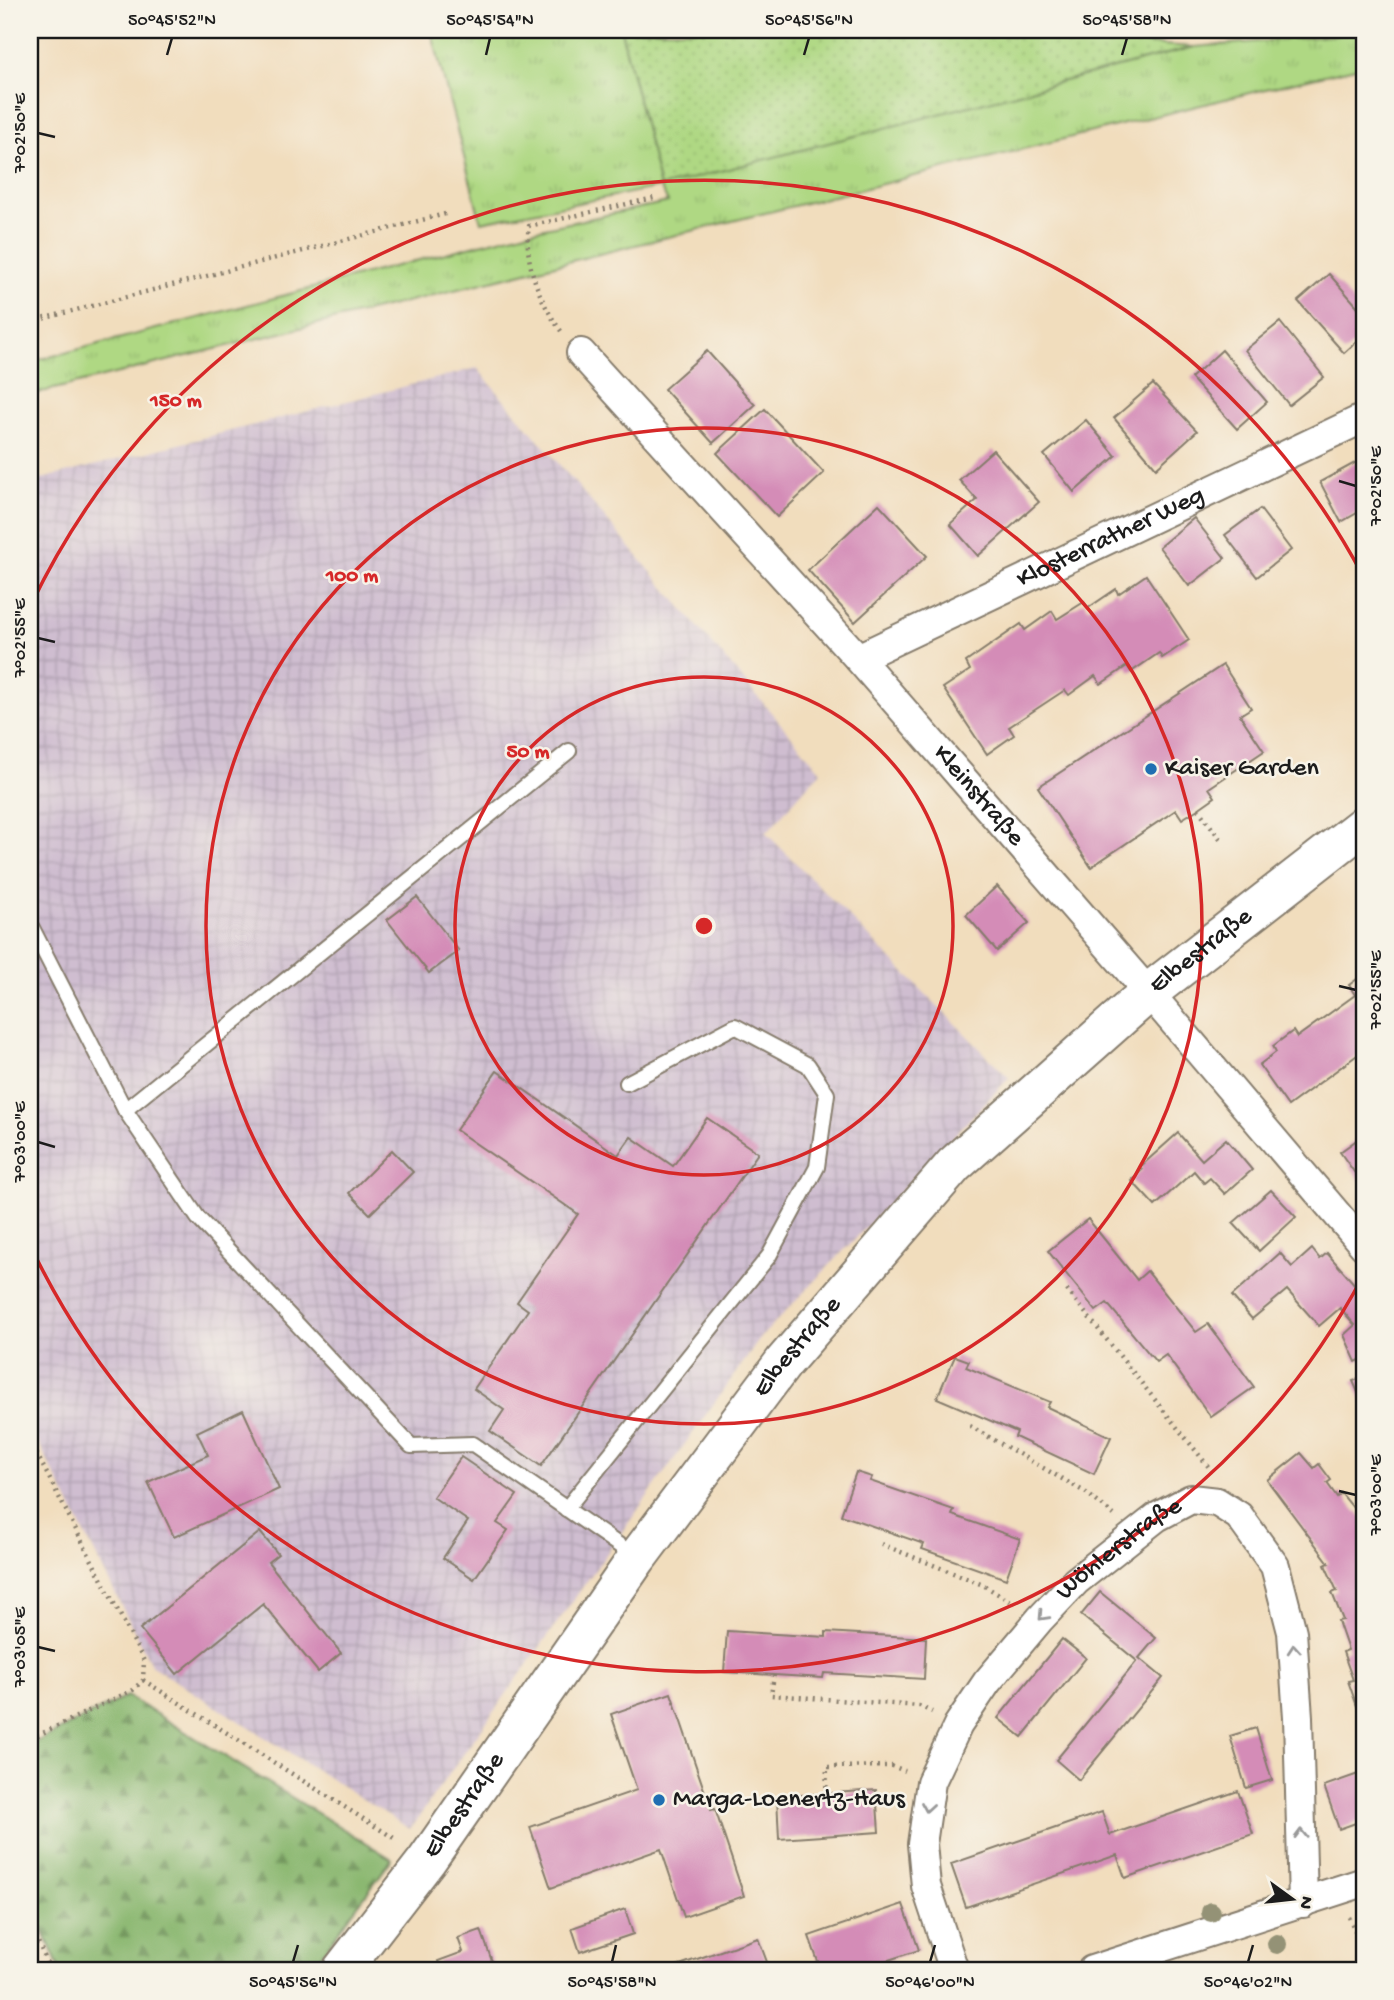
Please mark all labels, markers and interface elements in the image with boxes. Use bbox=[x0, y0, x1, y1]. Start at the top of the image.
text: 50°45'52"N bbox=[128, 11, 216, 32]
text: 50°45'54"N bbox=[446, 11, 534, 32]
text: 50°45'56"N bbox=[765, 11, 853, 32]
text: 50°45'58"N bbox=[1083, 11, 1171, 32]
text: 7°02'50"E bbox=[11, 92, 32, 174]
text: 150 m bbox=[149, 390, 202, 415]
text: 7°02'50"E bbox=[1367, 445, 1388, 527]
street label: Klosterrather Weg bbox=[1012, 480, 1210, 596]
text: 100 m bbox=[325, 565, 378, 590]
text: 7°02'55"E bbox=[11, 598, 32, 678]
street label: Kleinstraße bbox=[925, 739, 1031, 854]
text: 50 m bbox=[507, 741, 550, 766]
place label: Kaiser Garden bbox=[1165, 754, 1319, 785]
marker: Kaiser Garden bbox=[1143, 761, 1159, 777]
street label: Elbestraße bbox=[1144, 901, 1260, 1001]
centre of rings bbox=[692, 914, 716, 938]
text: 7°02'55"E bbox=[1367, 950, 1388, 1030]
text: 7°03'00"E bbox=[11, 1101, 32, 1183]
street label: Elbestraße bbox=[747, 1290, 849, 1404]
text: 7°03'00"E bbox=[1367, 1454, 1388, 1536]
street label: Wöhlerstraße bbox=[1050, 1491, 1188, 1607]
text: 7°03'05"E bbox=[11, 1606, 32, 1688]
one-way arrow bbox=[1039, 1608, 1052, 1621]
one-way arrow bbox=[1286, 1644, 1301, 1655]
street label: Elbestraße bbox=[417, 1746, 513, 1865]
place label: Marga-Loenertz-Haus bbox=[673, 1785, 906, 1816]
marker: Marga-Loenertz-Haus bbox=[651, 1792, 667, 1808]
one-way arrow bbox=[920, 1801, 935, 1813]
one-way arrow bbox=[1294, 1829, 1309, 1840]
north arrow bbox=[1258, 1864, 1328, 1934]
text: N bbox=[1292, 1894, 1318, 1911]
text: 50°45'56"N bbox=[249, 1973, 337, 1994]
text: 50°45'58"N bbox=[568, 1973, 656, 1994]
text: 50°46'00"N bbox=[885, 1973, 975, 1994]
text: 50°46'02"N bbox=[1204, 1973, 1292, 1994]

